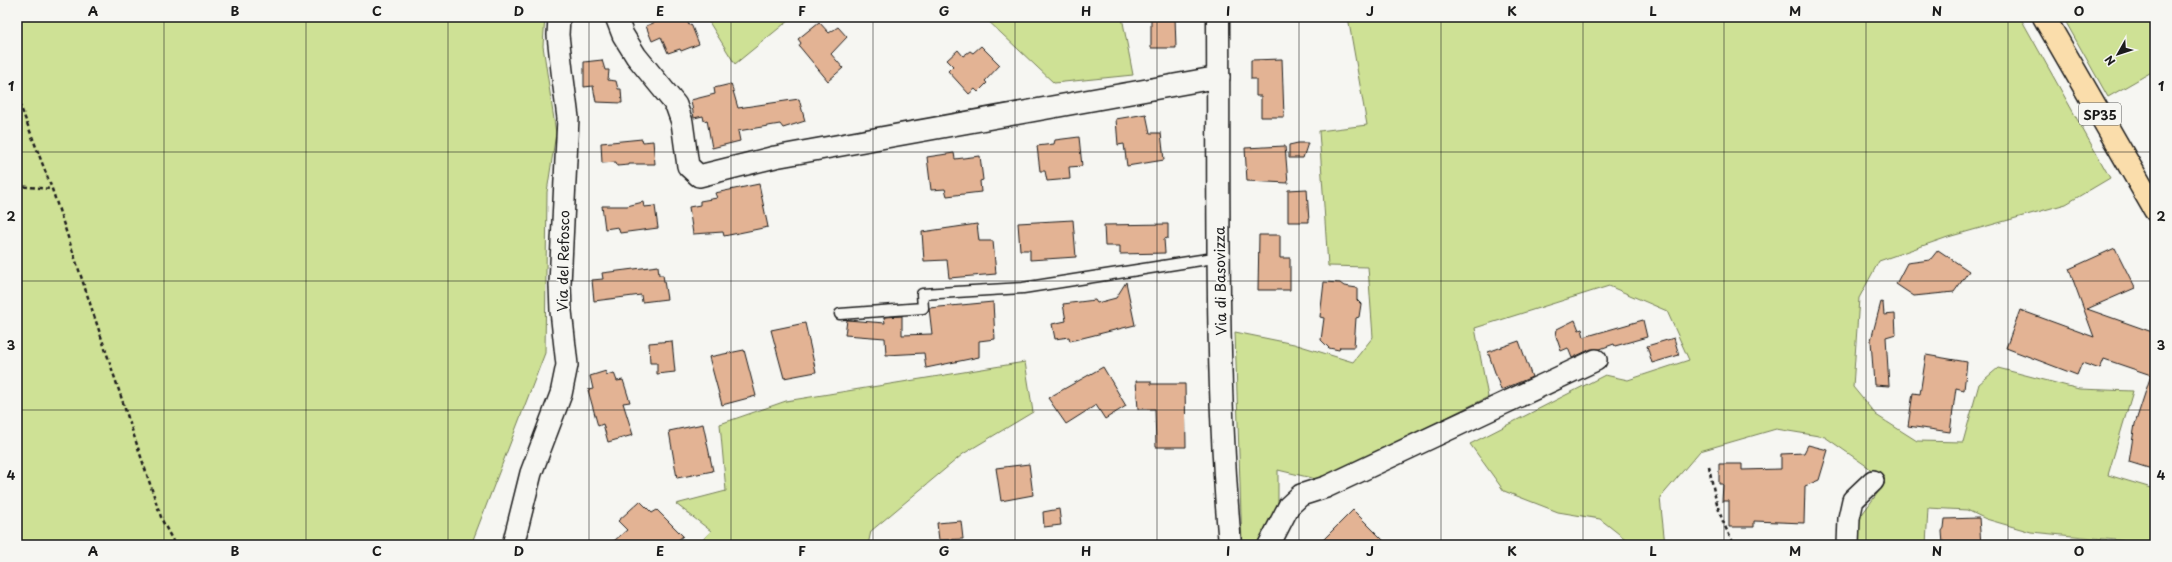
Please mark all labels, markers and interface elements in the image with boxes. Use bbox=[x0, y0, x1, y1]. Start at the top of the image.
text: A bbox=[88, 1, 98, 20]
text: B bbox=[231, 1, 240, 20]
text: C bbox=[372, 1, 382, 20]
text: D bbox=[514, 1, 524, 20]
text: E bbox=[656, 1, 664, 20]
text: F bbox=[798, 1, 806, 20]
text: G bbox=[939, 1, 949, 20]
text: H bbox=[1081, 1, 1091, 20]
text: I bbox=[1226, 1, 1230, 20]
text: J bbox=[1366, 1, 1374, 20]
text: K bbox=[1507, 1, 1517, 20]
text: L bbox=[1649, 1, 1657, 20]
text: M bbox=[1789, 1, 1801, 20]
text: N bbox=[1932, 1, 1942, 20]
text: O bbox=[2074, 1, 2084, 20]
north arrow bbox=[2098, 34, 2138, 74]
text: N bbox=[2100, 52, 2119, 69]
text: 1 bbox=[8, 76, 14, 95]
text: 1 bbox=[2158, 76, 2164, 95]
road number: SP35 bbox=[2079, 103, 2121, 125]
text: 2 bbox=[6, 206, 16, 225]
text: 2 bbox=[2156, 206, 2166, 225]
street label: Via del Refosco bbox=[552, 210, 574, 312]
street label: Via di Basovizza bbox=[1209, 226, 1231, 336]
text: 3 bbox=[7, 335, 16, 354]
text: 3 bbox=[2157, 335, 2166, 354]
text: 4 bbox=[7, 465, 16, 484]
text: 4 bbox=[2157, 465, 2166, 484]
text: A bbox=[88, 541, 98, 560]
text: B bbox=[231, 541, 240, 560]
text: C bbox=[372, 541, 382, 560]
text: D bbox=[514, 541, 524, 560]
text: E bbox=[656, 541, 664, 560]
text: F bbox=[798, 541, 806, 560]
text: G bbox=[939, 541, 949, 560]
text: H bbox=[1081, 541, 1091, 560]
text: I bbox=[1226, 541, 1230, 560]
text: J bbox=[1366, 541, 1374, 560]
text: K bbox=[1507, 541, 1517, 560]
text: L bbox=[1649, 541, 1657, 560]
text: M bbox=[1789, 541, 1801, 560]
text: N bbox=[1932, 541, 1942, 560]
text: O bbox=[2074, 541, 2084, 560]

